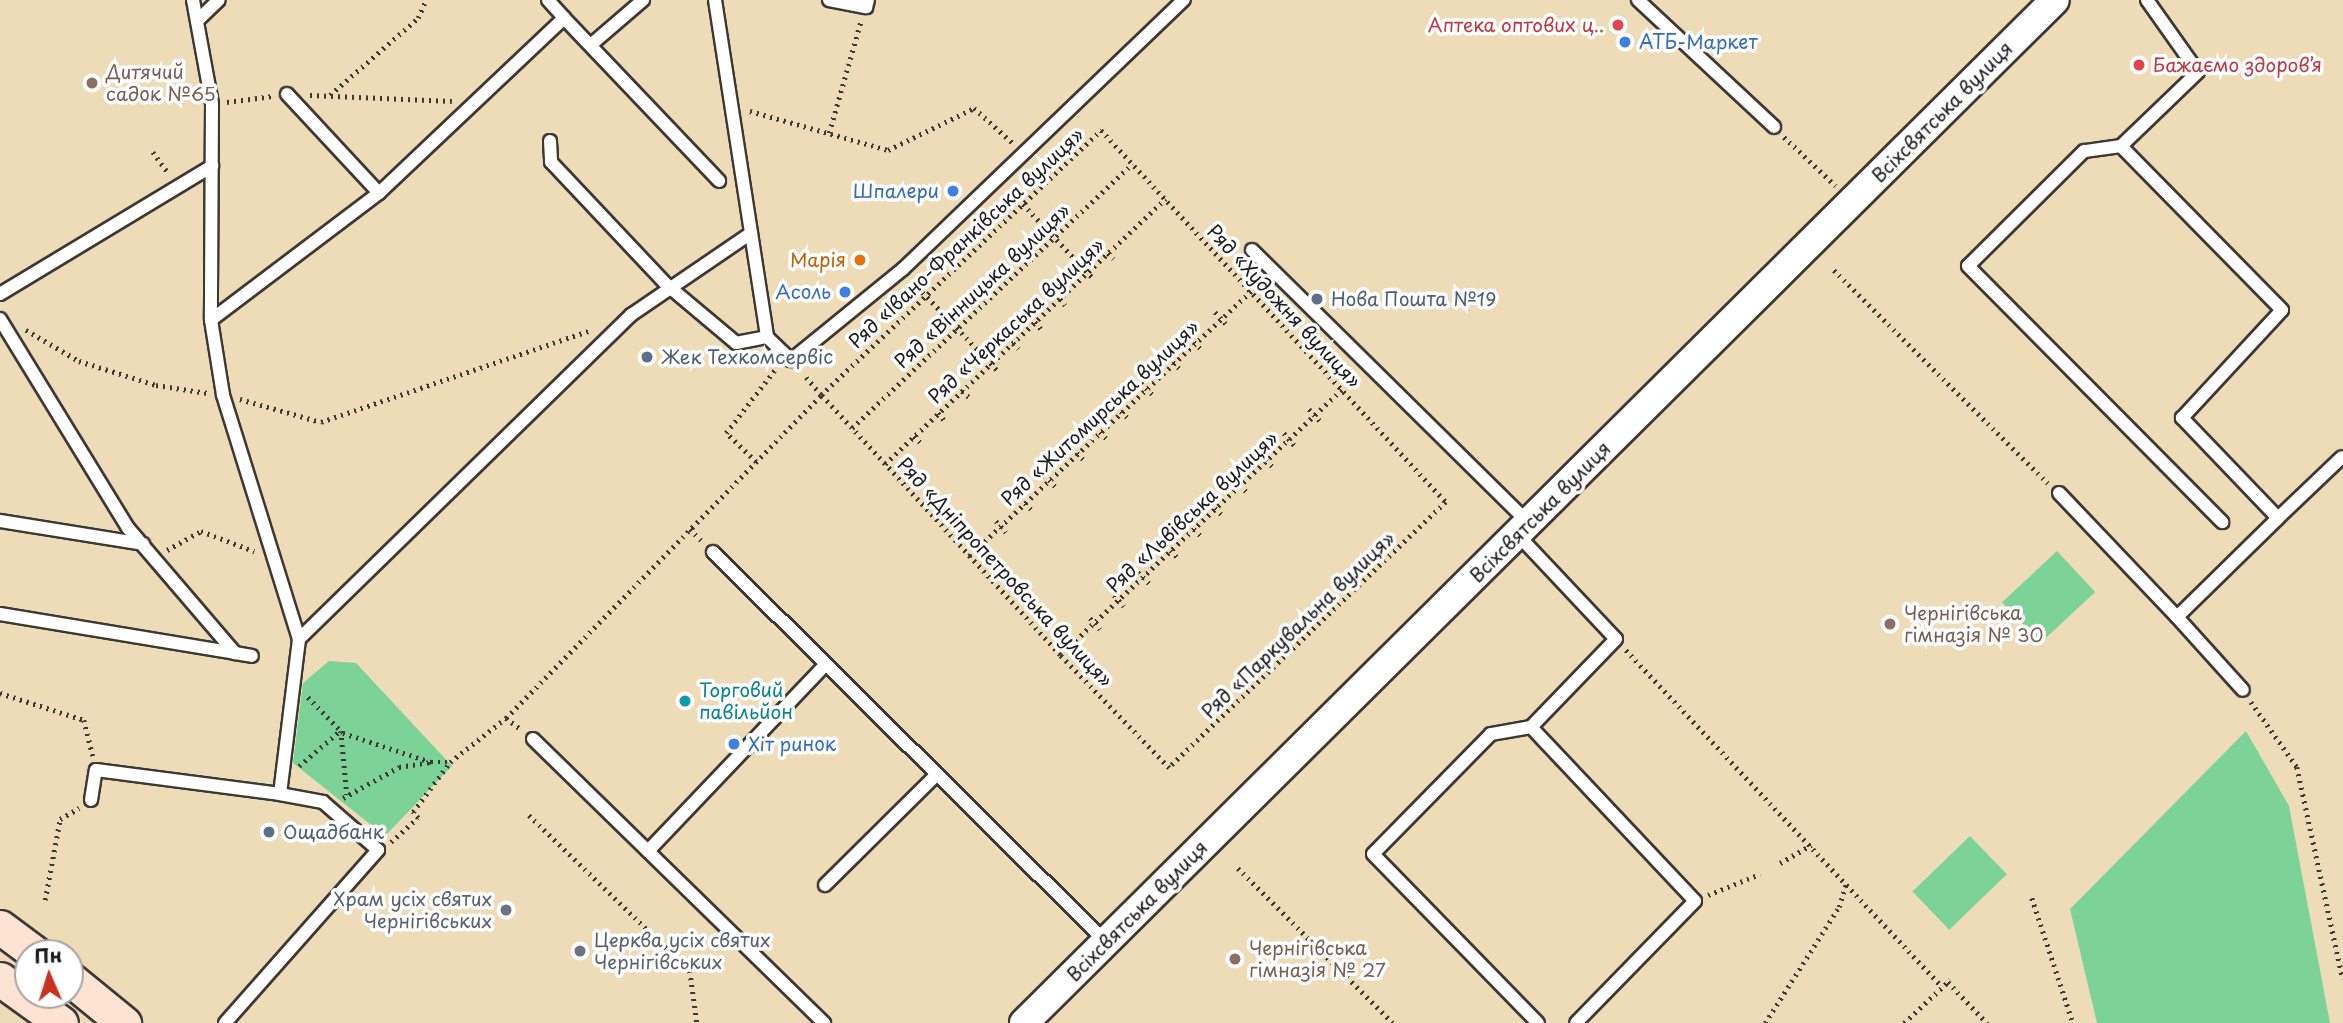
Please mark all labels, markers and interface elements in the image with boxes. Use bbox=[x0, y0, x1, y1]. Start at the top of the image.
place label: Аптека оптових ц‥ bbox=[1426, 14, 1604, 36]
marker: Аптека оптових ц‥ bbox=[1610, 17, 1626, 33]
place label: АТБ-Маркет bbox=[1639, 31, 1758, 53]
marker: АТБ-Маркет bbox=[1617, 34, 1633, 50]
street label: Всіхсвятська вулиця bbox=[1867, 37, 2017, 187]
place label: Бажаємо здоровʼя bbox=[2153, 54, 2323, 76]
marker: Бажаємо здоровʼя bbox=[2131, 57, 2147, 73]
place label: Дитячий садок №65 bbox=[106, 61, 216, 105]
marker: Дитячий садок №65 bbox=[84, 75, 100, 91]
street label: Ряд «Івано-Франківська вулиця» bbox=[844, 123, 1088, 353]
place label: Шпалери bbox=[853, 180, 939, 202]
marker: Шпалери bbox=[945, 183, 961, 199]
street label: Ряд «Вінницька вулиця» bbox=[890, 199, 1074, 373]
street label: Ряд «Художня вулиця» bbox=[1202, 219, 1366, 393]
street label: Ряд «Черкаська вулиця» bbox=[923, 233, 1109, 409]
place label: Марія bbox=[790, 249, 846, 271]
marker: Марія bbox=[852, 252, 868, 268]
place label: Асоль bbox=[775, 281, 831, 303]
marker: Асоль bbox=[837, 284, 853, 300]
place label: Нова Пошта №19 bbox=[1331, 288, 1498, 310]
marker: Нова Пошта №19 bbox=[1309, 291, 1325, 307]
street label: Ряд «Житомирська вулиця» bbox=[996, 315, 1204, 511]
place label: Жек Техкомсервіс bbox=[661, 346, 833, 368]
marker: Жек Техкомсервіс bbox=[639, 349, 655, 365]
street label: Ряд «Львівська вулиця» bbox=[1101, 426, 1283, 598]
street label: Всіхсвятська вулиця bbox=[1465, 437, 1615, 587]
street label: Ряд «Дніпропетровська вулиця» bbox=[893, 453, 1117, 691]
street label: Ряд «Паркувальна вулиця» bbox=[1197, 527, 1399, 723]
place label: Чернігівська гімназія № 30 bbox=[1904, 602, 2043, 646]
marker: Чернігівська гімназія № 30 bbox=[1882, 616, 1898, 632]
place label: Торговий павільйон bbox=[699, 679, 793, 723]
marker: Торговий павільйон bbox=[677, 693, 693, 709]
place label: Хіт ринок bbox=[748, 733, 837, 755]
marker: Хіт ринок bbox=[726, 736, 742, 752]
place label: Ощадбанк bbox=[283, 821, 384, 843]
marker: Ощадбанк bbox=[261, 824, 277, 840]
street label: Всіхсвятська вулиця bbox=[1062, 836, 1212, 986]
place label: Храм усіх святих Чернігівських bbox=[333, 888, 492, 932]
marker: Храм усіх святих Чернігівських bbox=[498, 902, 514, 918]
place label: Церква усіх святих Чернігівських bbox=[594, 929, 773, 973]
place label: Чернігівська гімназія № 27 bbox=[1249, 937, 1386, 981]
north arrow bbox=[14, 939, 84, 1009]
text: Пн bbox=[34, 940, 62, 970]
marker: Церква усіх святих Чернігівських bbox=[572, 943, 588, 959]
marker: Чернігівська гімназія № 27 bbox=[1227, 951, 1243, 967]

